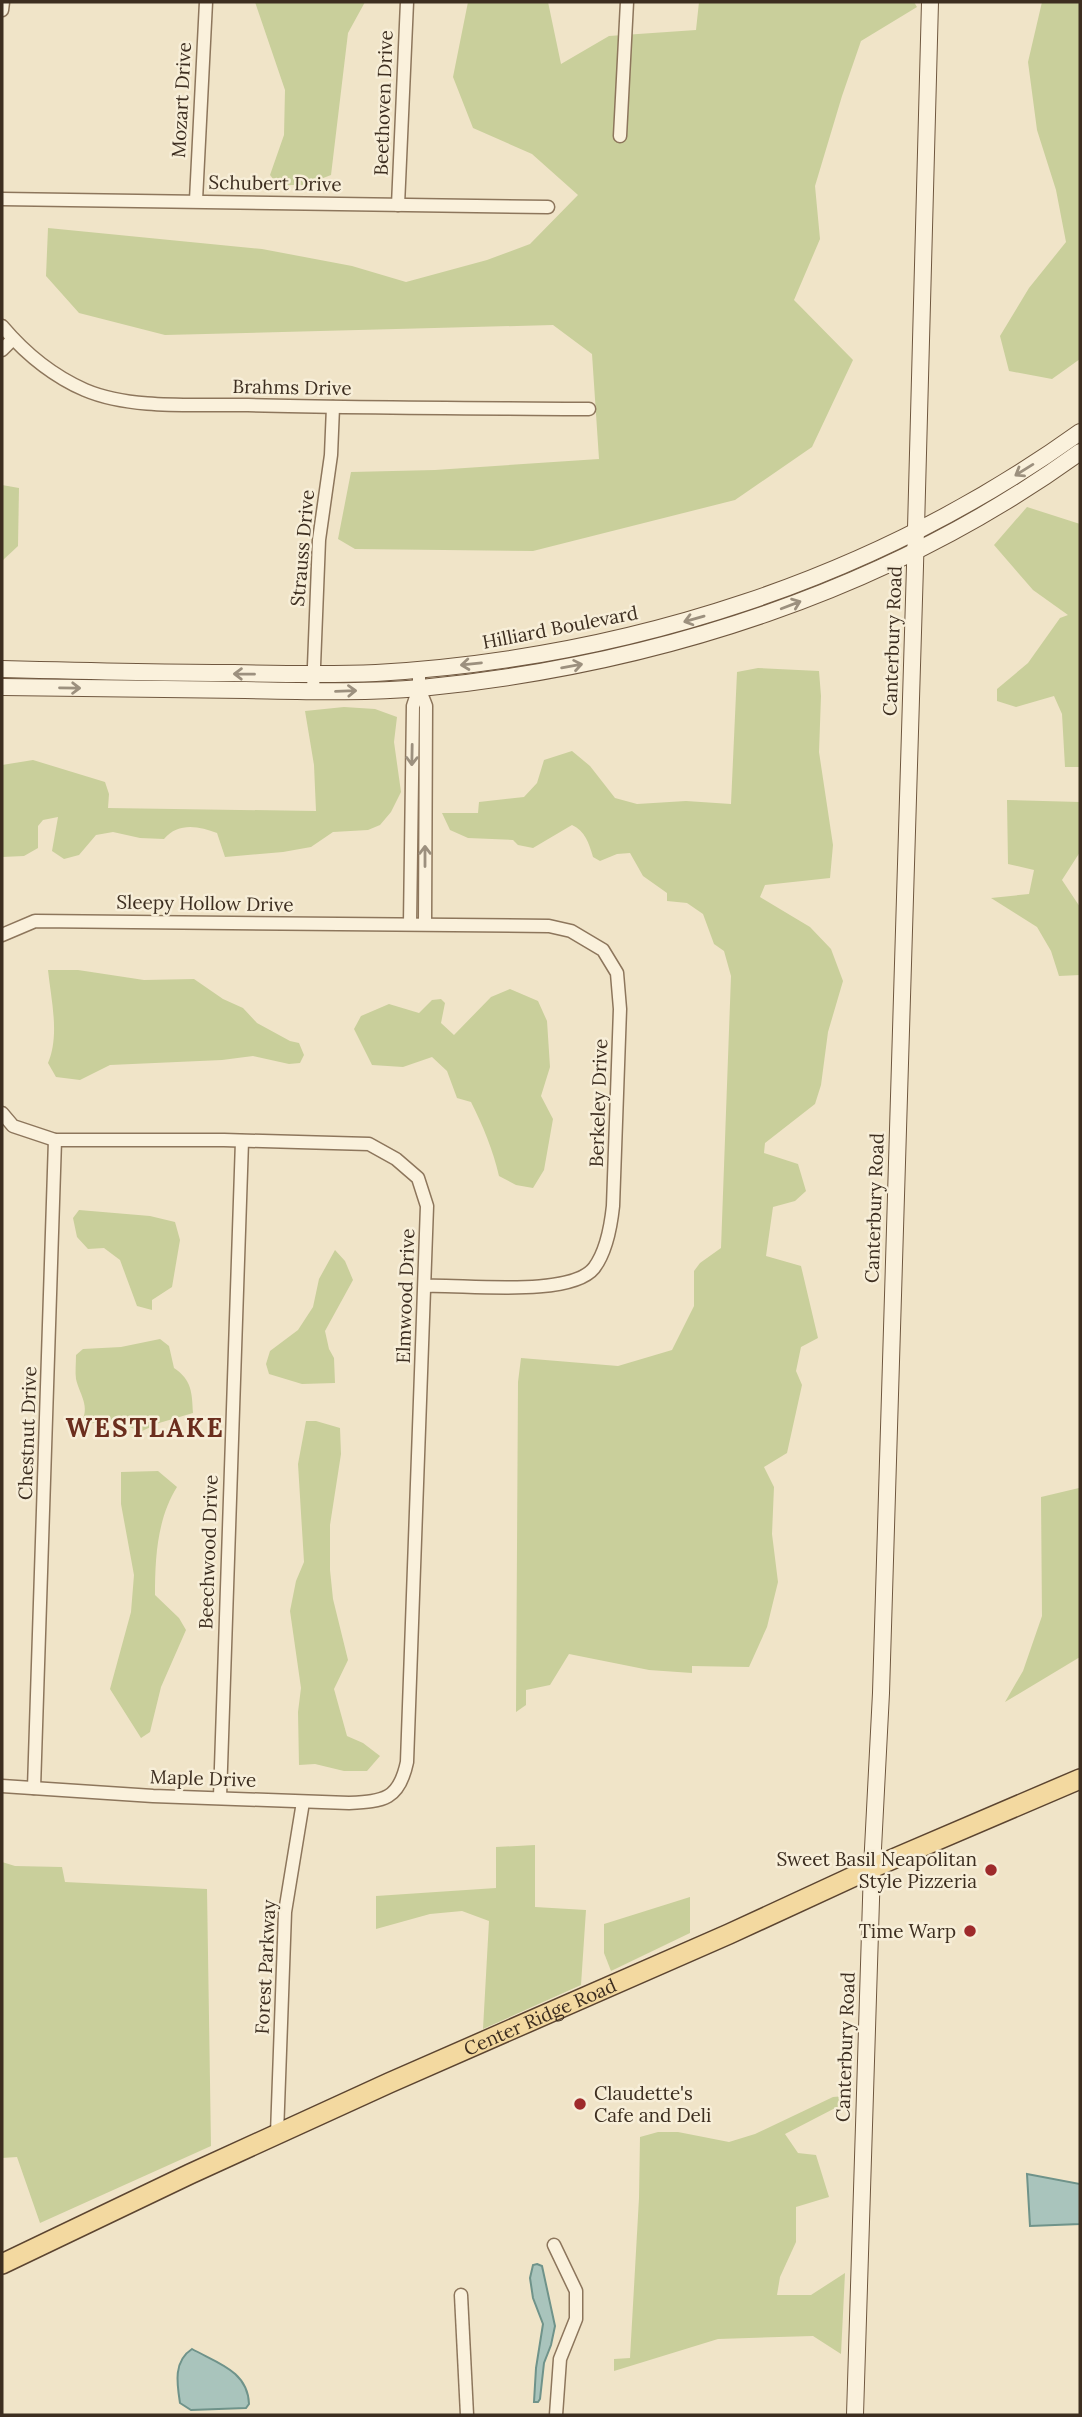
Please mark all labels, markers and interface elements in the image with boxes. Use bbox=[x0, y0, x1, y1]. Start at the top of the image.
street label: Beethoven Drive bbox=[368, 30, 398, 176]
street label: Mozart Drive bbox=[166, 41, 196, 159]
street label: Schubert Drive bbox=[208, 170, 342, 196]
street label: Brahms Drive bbox=[232, 374, 352, 400]
one-way arrow bbox=[1014, 464, 1034, 478]
street label: Strauss Drive bbox=[285, 489, 319, 607]
street label: Canterbury Road bbox=[877, 565, 907, 717]
one-way arrow bbox=[780, 597, 801, 610]
street label: Hilliard Boulevard bbox=[480, 600, 640, 654]
one-way arrow bbox=[683, 614, 705, 627]
one-way arrow bbox=[460, 658, 483, 671]
one-way arrow bbox=[560, 659, 583, 673]
one-way arrow bbox=[233, 667, 256, 680]
one-way arrow bbox=[58, 681, 81, 695]
one-way arrow bbox=[335, 684, 358, 697]
one-way arrow bbox=[405, 743, 419, 766]
one-way arrow bbox=[418, 845, 432, 868]
street label: Sleepy Hollow Drive bbox=[116, 889, 294, 917]
street label: Berkeley Drive bbox=[584, 1038, 612, 1168]
street label: Canterbury Road bbox=[859, 1132, 889, 1284]
street label: Elmwood Drive bbox=[391, 1228, 419, 1364]
street label: Chestnut Drive bbox=[13, 1366, 41, 1500]
district label: WESTLAKE bbox=[65, 1411, 225, 1444]
street label: Beechwood Drive bbox=[193, 1474, 223, 1630]
street label: Maple Drive bbox=[149, 1764, 257, 1792]
place label: Sweet Basil Neapolitan Style Pizzeria bbox=[776, 1847, 977, 1893]
marker: Sweet Basil Neapolitan Style Pizzeria bbox=[983, 1862, 999, 1878]
street label: Forest Parkway bbox=[249, 1899, 281, 2035]
place label: Time Warp bbox=[859, 1919, 956, 1943]
marker: Time Warp bbox=[962, 1923, 978, 1939]
street label: Canterbury Road bbox=[830, 1971, 860, 2123]
street label: Center Ridge Road bbox=[460, 1973, 620, 2061]
place label: Claudette's Cafe and Deli bbox=[594, 2081, 711, 2127]
marker: Claudette's Cafe and Deli bbox=[572, 2096, 588, 2112]

